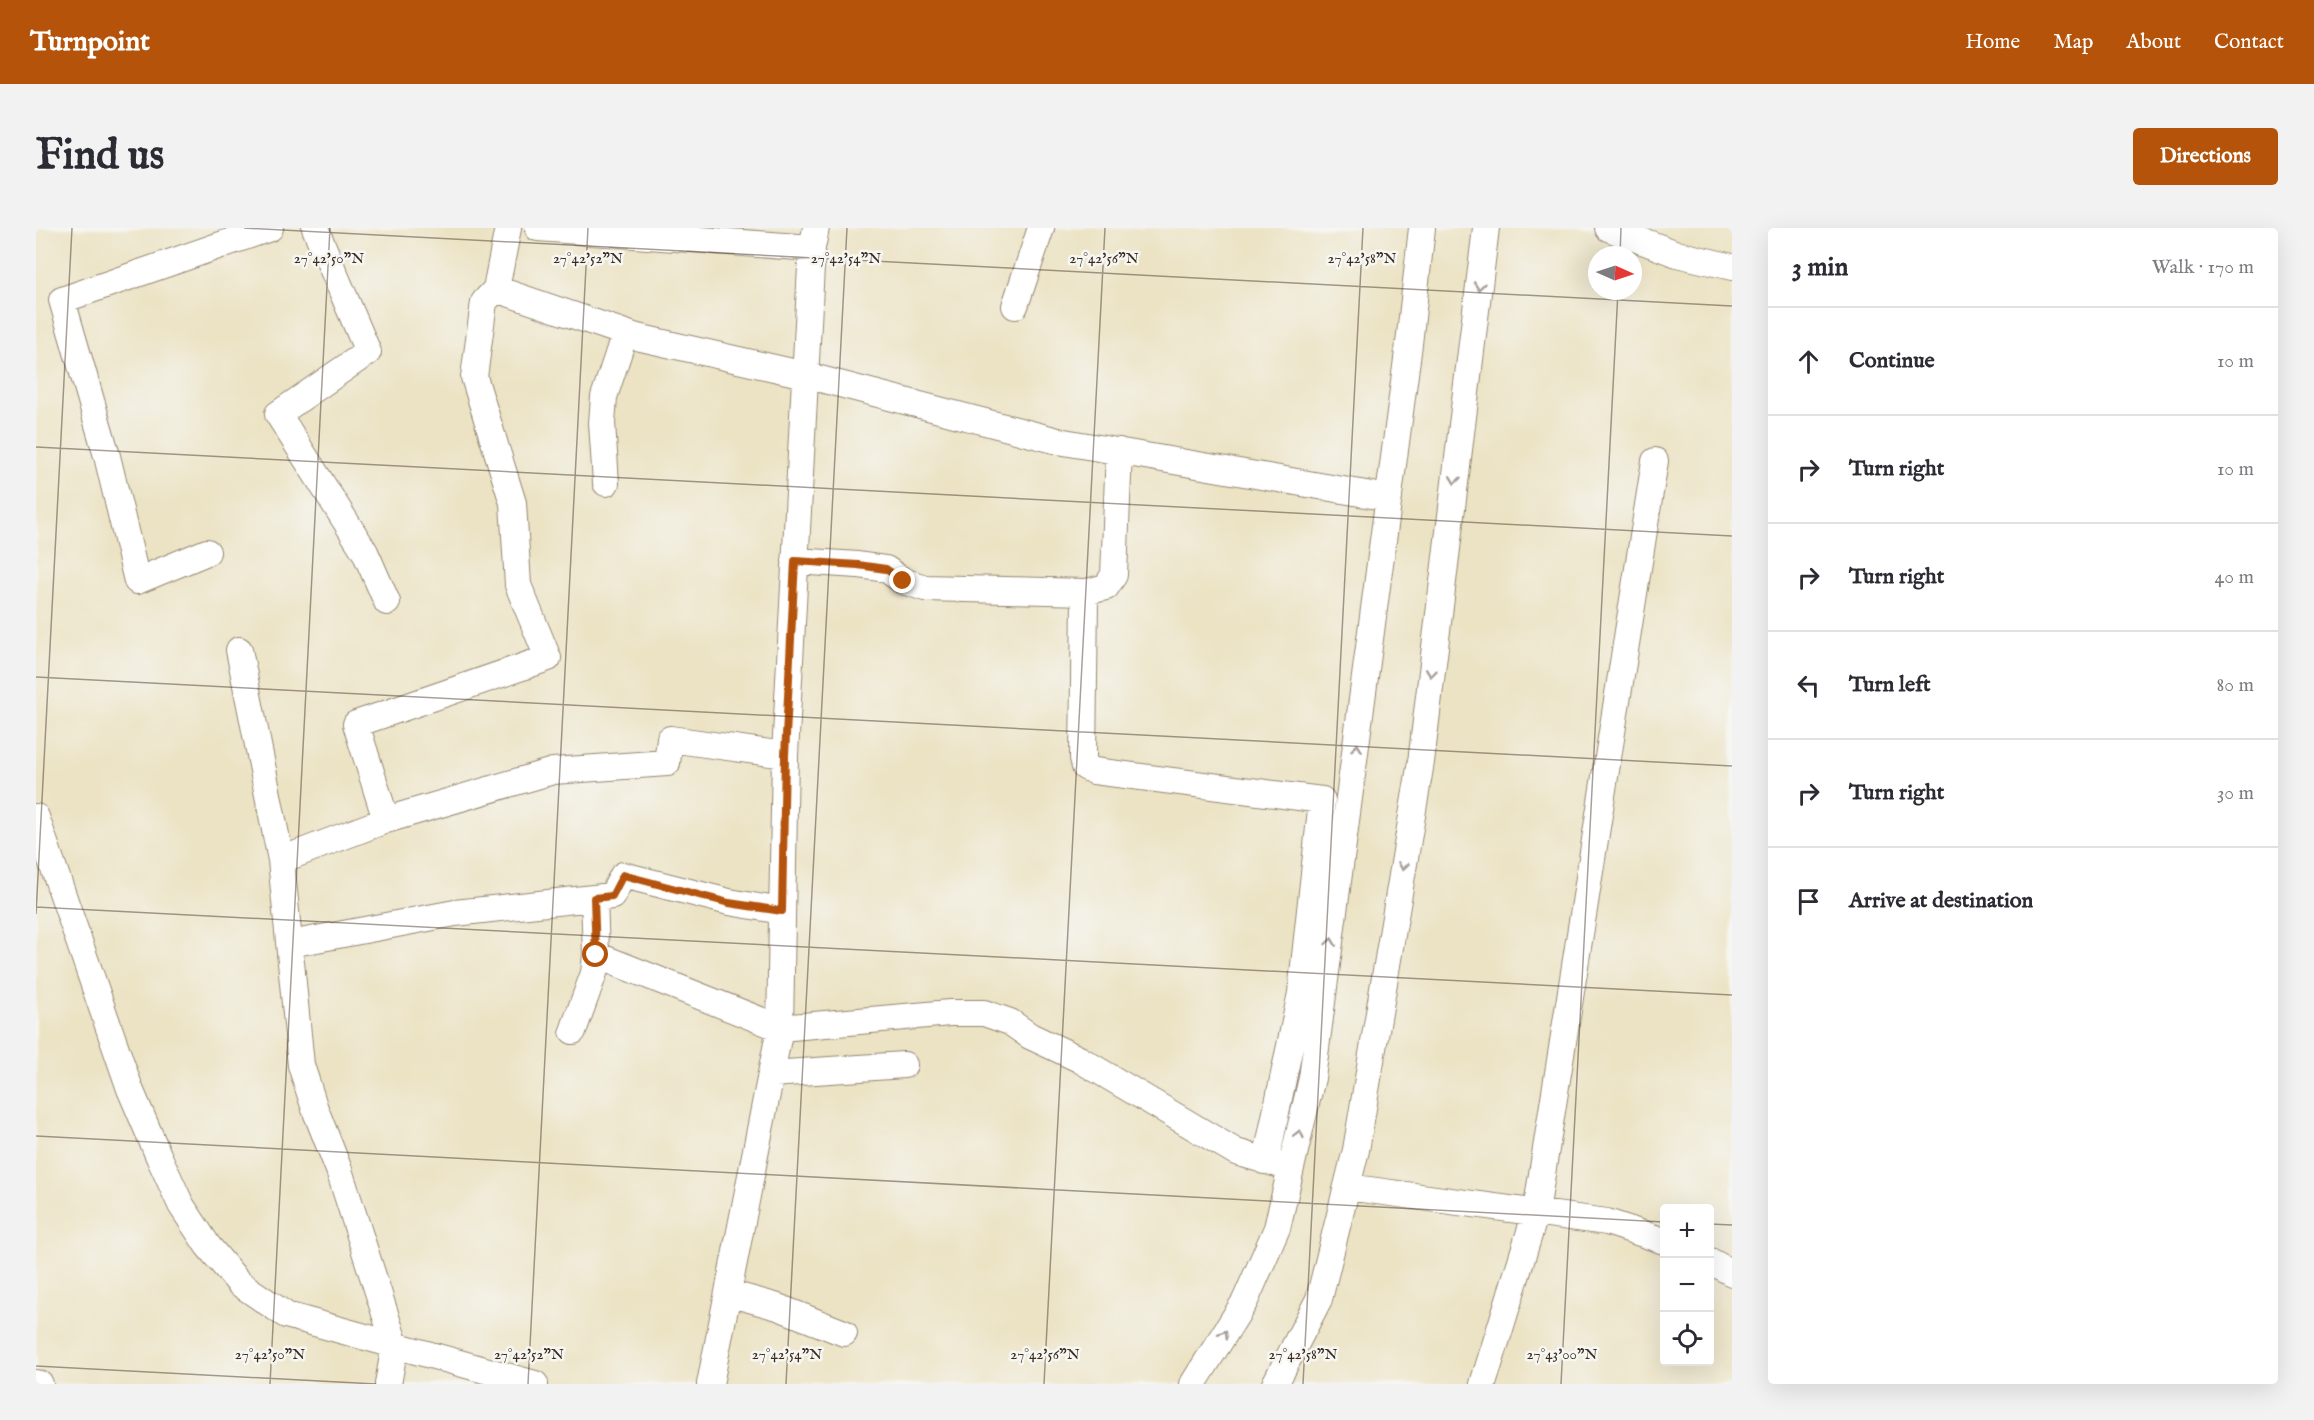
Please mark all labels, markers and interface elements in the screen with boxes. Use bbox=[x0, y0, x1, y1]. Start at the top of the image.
text: Turnpoint bbox=[30, 25, 150, 60]
text: Home bbox=[1965, 29, 2020, 56]
text: Map bbox=[2053, 29, 2093, 56]
text: About bbox=[2126, 29, 2181, 56]
text: Contact bbox=[2214, 29, 2284, 56]
button: Directions bbox=[2133, 128, 2278, 185]
text: Find us bbox=[36, 130, 164, 183]
north arrow bbox=[1588, 246, 1642, 300]
text: 27°42'50"N bbox=[294, 249, 364, 268]
text: 27°42'52"N bbox=[553, 249, 623, 268]
text: 27°42'54"N bbox=[811, 249, 881, 268]
text: 27°42'56"N bbox=[1069, 249, 1139, 268]
text: 27°42'58"N bbox=[1328, 249, 1396, 268]
text: 3 min bbox=[1792, 251, 1848, 284]
text: Walk · 170 m bbox=[2152, 255, 2254, 280]
one-way arrow bbox=[1473, 282, 1486, 291]
icon: ahead bbox=[1792, 345, 1825, 378]
text: Continue bbox=[1849, 347, 1935, 375]
text: 10 m bbox=[2217, 349, 2254, 374]
icon: right bbox=[1792, 453, 1825, 486]
text: Turn right bbox=[1849, 455, 1944, 483]
text: 10 m bbox=[2217, 457, 2254, 482]
one-way arrow bbox=[1449, 475, 1462, 484]
icon: right bbox=[1792, 561, 1825, 594]
text: Turn right bbox=[1849, 563, 1944, 591]
text: 40 m bbox=[2215, 565, 2254, 590]
route end bbox=[889, 567, 915, 593]
one-way arrow bbox=[1426, 669, 1438, 678]
icon: left bbox=[1792, 669, 1825, 702]
text: Turn left bbox=[1849, 671, 1931, 699]
text: 80 m bbox=[2217, 673, 2254, 698]
one-way arrow bbox=[1350, 744, 1362, 753]
icon: right bbox=[1792, 777, 1825, 810]
text: Turn right bbox=[1849, 779, 1944, 807]
text: 30 m bbox=[2217, 781, 2254, 806]
one-way arrow bbox=[1398, 861, 1410, 871]
icon: arrive bbox=[1792, 885, 1825, 918]
text: Arrive at destination bbox=[1849, 887, 2033, 915]
one-way arrow bbox=[1324, 937, 1337, 946]
route start bbox=[582, 941, 608, 967]
one-way arrow bbox=[1292, 1129, 1305, 1139]
map controls bbox=[1660, 1204, 1714, 1366]
button: + bbox=[1660, 1204, 1714, 1258]
button: − bbox=[1660, 1258, 1714, 1312]
button: locate bbox=[1660, 1312, 1714, 1366]
one-way arrow bbox=[1216, 1330, 1227, 1341]
text: 27°42'50"N bbox=[235, 1345, 305, 1364]
text: 27°42'52"N bbox=[494, 1345, 564, 1364]
text: 27°42'54"N bbox=[752, 1345, 822, 1364]
text: 27°42'56"N bbox=[1010, 1345, 1080, 1364]
text: 27°42'58"N bbox=[1269, 1345, 1337, 1364]
text: 27°43'00"N bbox=[1527, 1345, 1597, 1364]

